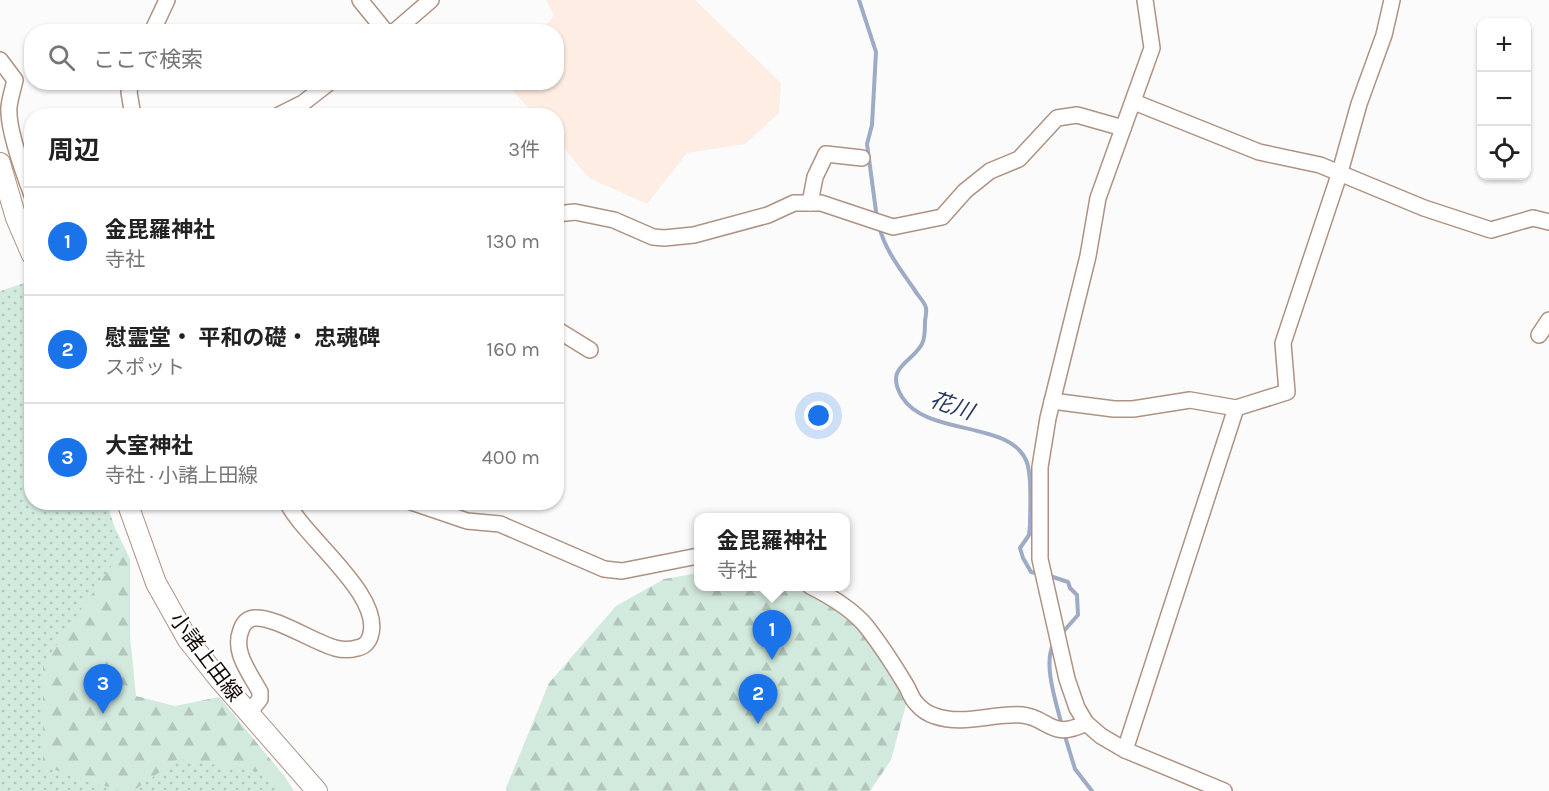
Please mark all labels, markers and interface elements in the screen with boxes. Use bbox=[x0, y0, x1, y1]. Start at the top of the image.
map controls bbox=[1477, 18, 1531, 180]
button: + bbox=[1477, 18, 1531, 72]
search box bbox=[24, 24, 564, 90]
icon: search bbox=[45, 41, 78, 74]
text: ここで検索 bbox=[93, 47, 203, 73]
button: − bbox=[1477, 72, 1531, 126]
button: locate bbox=[1477, 126, 1531, 180]
text: 周辺 bbox=[48, 135, 100, 166]
text: 3件 bbox=[508, 138, 540, 161]
text: 金毘羅神社 bbox=[105, 217, 215, 243]
text: 1 bbox=[64, 230, 71, 253]
text: 130 m bbox=[486, 230, 540, 253]
text: 寺社 bbox=[105, 248, 145, 271]
text: 慰霊堂・ 平和の礎・ 忠魂碑 bbox=[105, 325, 380, 351]
text: 2 bbox=[61, 338, 74, 361]
text: 160 m bbox=[487, 338, 540, 361]
text: スポット bbox=[105, 356, 185, 379]
water label: 花川 bbox=[927, 386, 979, 426]
your location bbox=[804, 401, 833, 430]
text: 大室神社 bbox=[105, 433, 193, 459]
text: 3 bbox=[61, 446, 74, 469]
text: 400 m bbox=[482, 446, 540, 469]
text: 寺社 · 小諸上田線 bbox=[105, 464, 258, 487]
popup bbox=[694, 513, 850, 591]
text: 金毘羅神社 bbox=[717, 528, 827, 554]
text: 寺社 bbox=[717, 559, 757, 582]
street label: 小諸上田線 bbox=[165, 608, 247, 706]
pin: 1 bbox=[752, 610, 792, 660]
pin: 3 bbox=[84, 664, 122, 714]
pin: 2 bbox=[738, 674, 777, 724]

